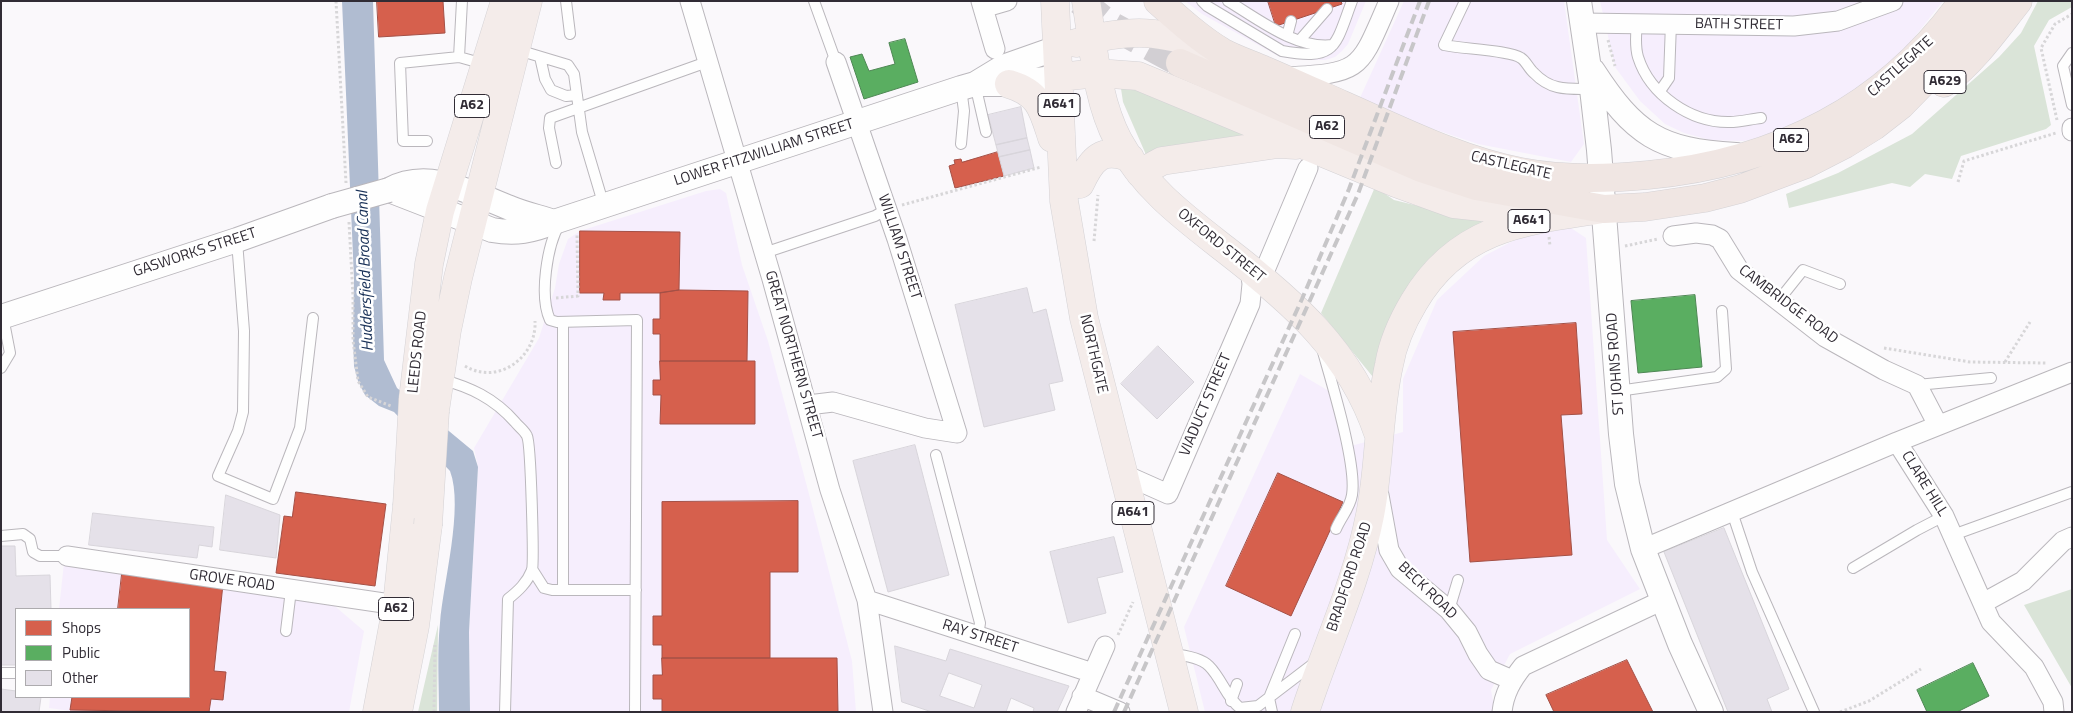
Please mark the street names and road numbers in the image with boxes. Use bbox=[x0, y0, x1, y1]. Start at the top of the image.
street label: BATH STREET bbox=[1695, 15, 1783, 35]
street label: CASTLEGATE bbox=[1864, 33, 1938, 101]
road number: A629 bbox=[1924, 70, 1966, 94]
road number: A62 bbox=[454, 94, 490, 118]
road number: A641 bbox=[1038, 94, 1080, 116]
street label: LOWER FITZWILLIAM STREET bbox=[672, 115, 856, 191]
road number: A62 bbox=[1310, 115, 1344, 138]
road number: A62 bbox=[1774, 128, 1808, 152]
street label: CASTLEGATE bbox=[1469, 148, 1553, 184]
street label: WILLIAM STREET bbox=[874, 192, 924, 302]
street label: OXFORD STREET bbox=[1174, 205, 1268, 287]
road number: A641 bbox=[1508, 210, 1550, 232]
street label: GASWORKS STREET bbox=[131, 225, 259, 281]
street label: CAMBRIDGE ROAD bbox=[1735, 262, 1841, 348]
street label: GREAT NORTHERN STREET bbox=[760, 269, 826, 441]
street label: LEEDS ROAD bbox=[405, 310, 431, 394]
street label: ST JOHNS ROAD bbox=[1603, 312, 1629, 416]
street label: NORTHGATE bbox=[1075, 313, 1111, 395]
street label: VIADUCT STREET bbox=[1176, 351, 1236, 459]
street label: CLARE HILL bbox=[1897, 448, 1951, 520]
road number: A641 bbox=[1112, 502, 1154, 524]
street label: BRADFORD ROAD bbox=[1324, 520, 1376, 634]
street label: BECK ROAD bbox=[1394, 558, 1460, 624]
street label: GROVE ROAD bbox=[188, 566, 276, 596]
road number: A62 bbox=[378, 598, 414, 620]
street label: RAY STREET bbox=[940, 616, 1020, 658]

